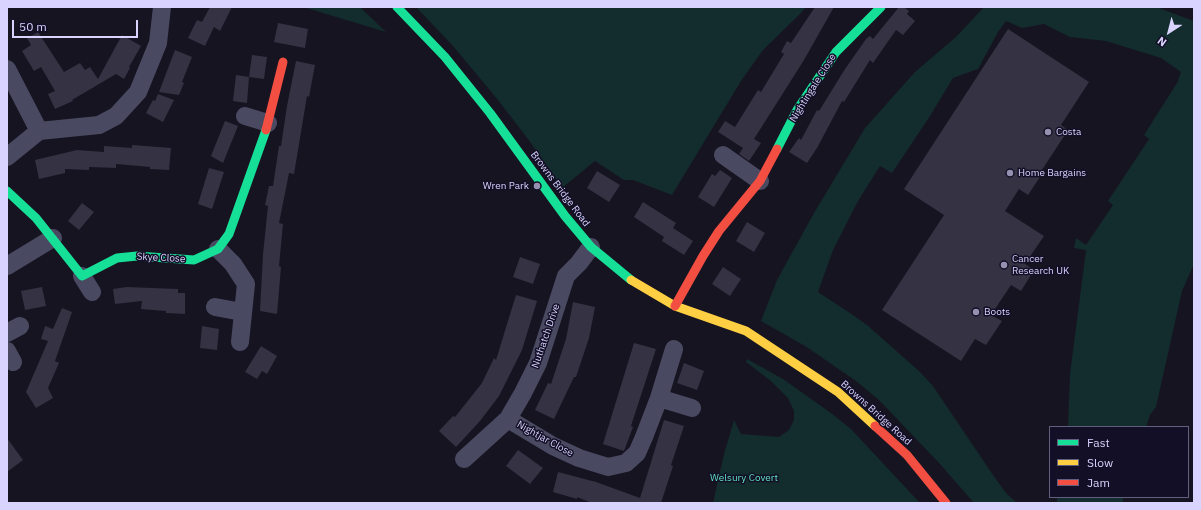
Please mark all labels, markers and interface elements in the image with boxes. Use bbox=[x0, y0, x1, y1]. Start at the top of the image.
scale bar bbox=[14, 12, 140, 38]
north arrow bbox=[1149, 12, 1189, 52]
text: 50 m bbox=[19, 19, 47, 34]
text: N bbox=[1155, 34, 1169, 50]
street label: Nightingale Close bbox=[787, 52, 839, 124]
place label: Costa bbox=[1056, 126, 1081, 138]
marker: Costa bbox=[1043, 127, 1053, 137]
street label: Browns Bridge Road bbox=[528, 149, 592, 229]
place label: Home Bargains bbox=[1018, 167, 1086, 179]
marker: Home Bargains bbox=[1005, 168, 1015, 178]
place label: Wren Park bbox=[483, 180, 529, 192]
marker: Wren Park bbox=[532, 181, 542, 191]
street label: Skye Close bbox=[136, 251, 186, 265]
place label: Cancer Research UK bbox=[1012, 253, 1069, 276]
marker: Cancer Research UK bbox=[999, 260, 1009, 270]
street label: Nuthatch Drive bbox=[529, 302, 563, 370]
place label: Boots bbox=[984, 306, 1010, 318]
marker: Boots bbox=[971, 307, 981, 317]
street label: Browns Bridge Road bbox=[838, 378, 914, 448]
street label: Nightjar Close bbox=[515, 419, 575, 459]
legend bbox=[1049, 426, 1189, 498]
text: Fast bbox=[1087, 435, 1110, 450]
text: Slow bbox=[1087, 455, 1113, 470]
park label: Welsury Covert bbox=[710, 472, 778, 484]
text: Jam bbox=[1087, 475, 1110, 490]

